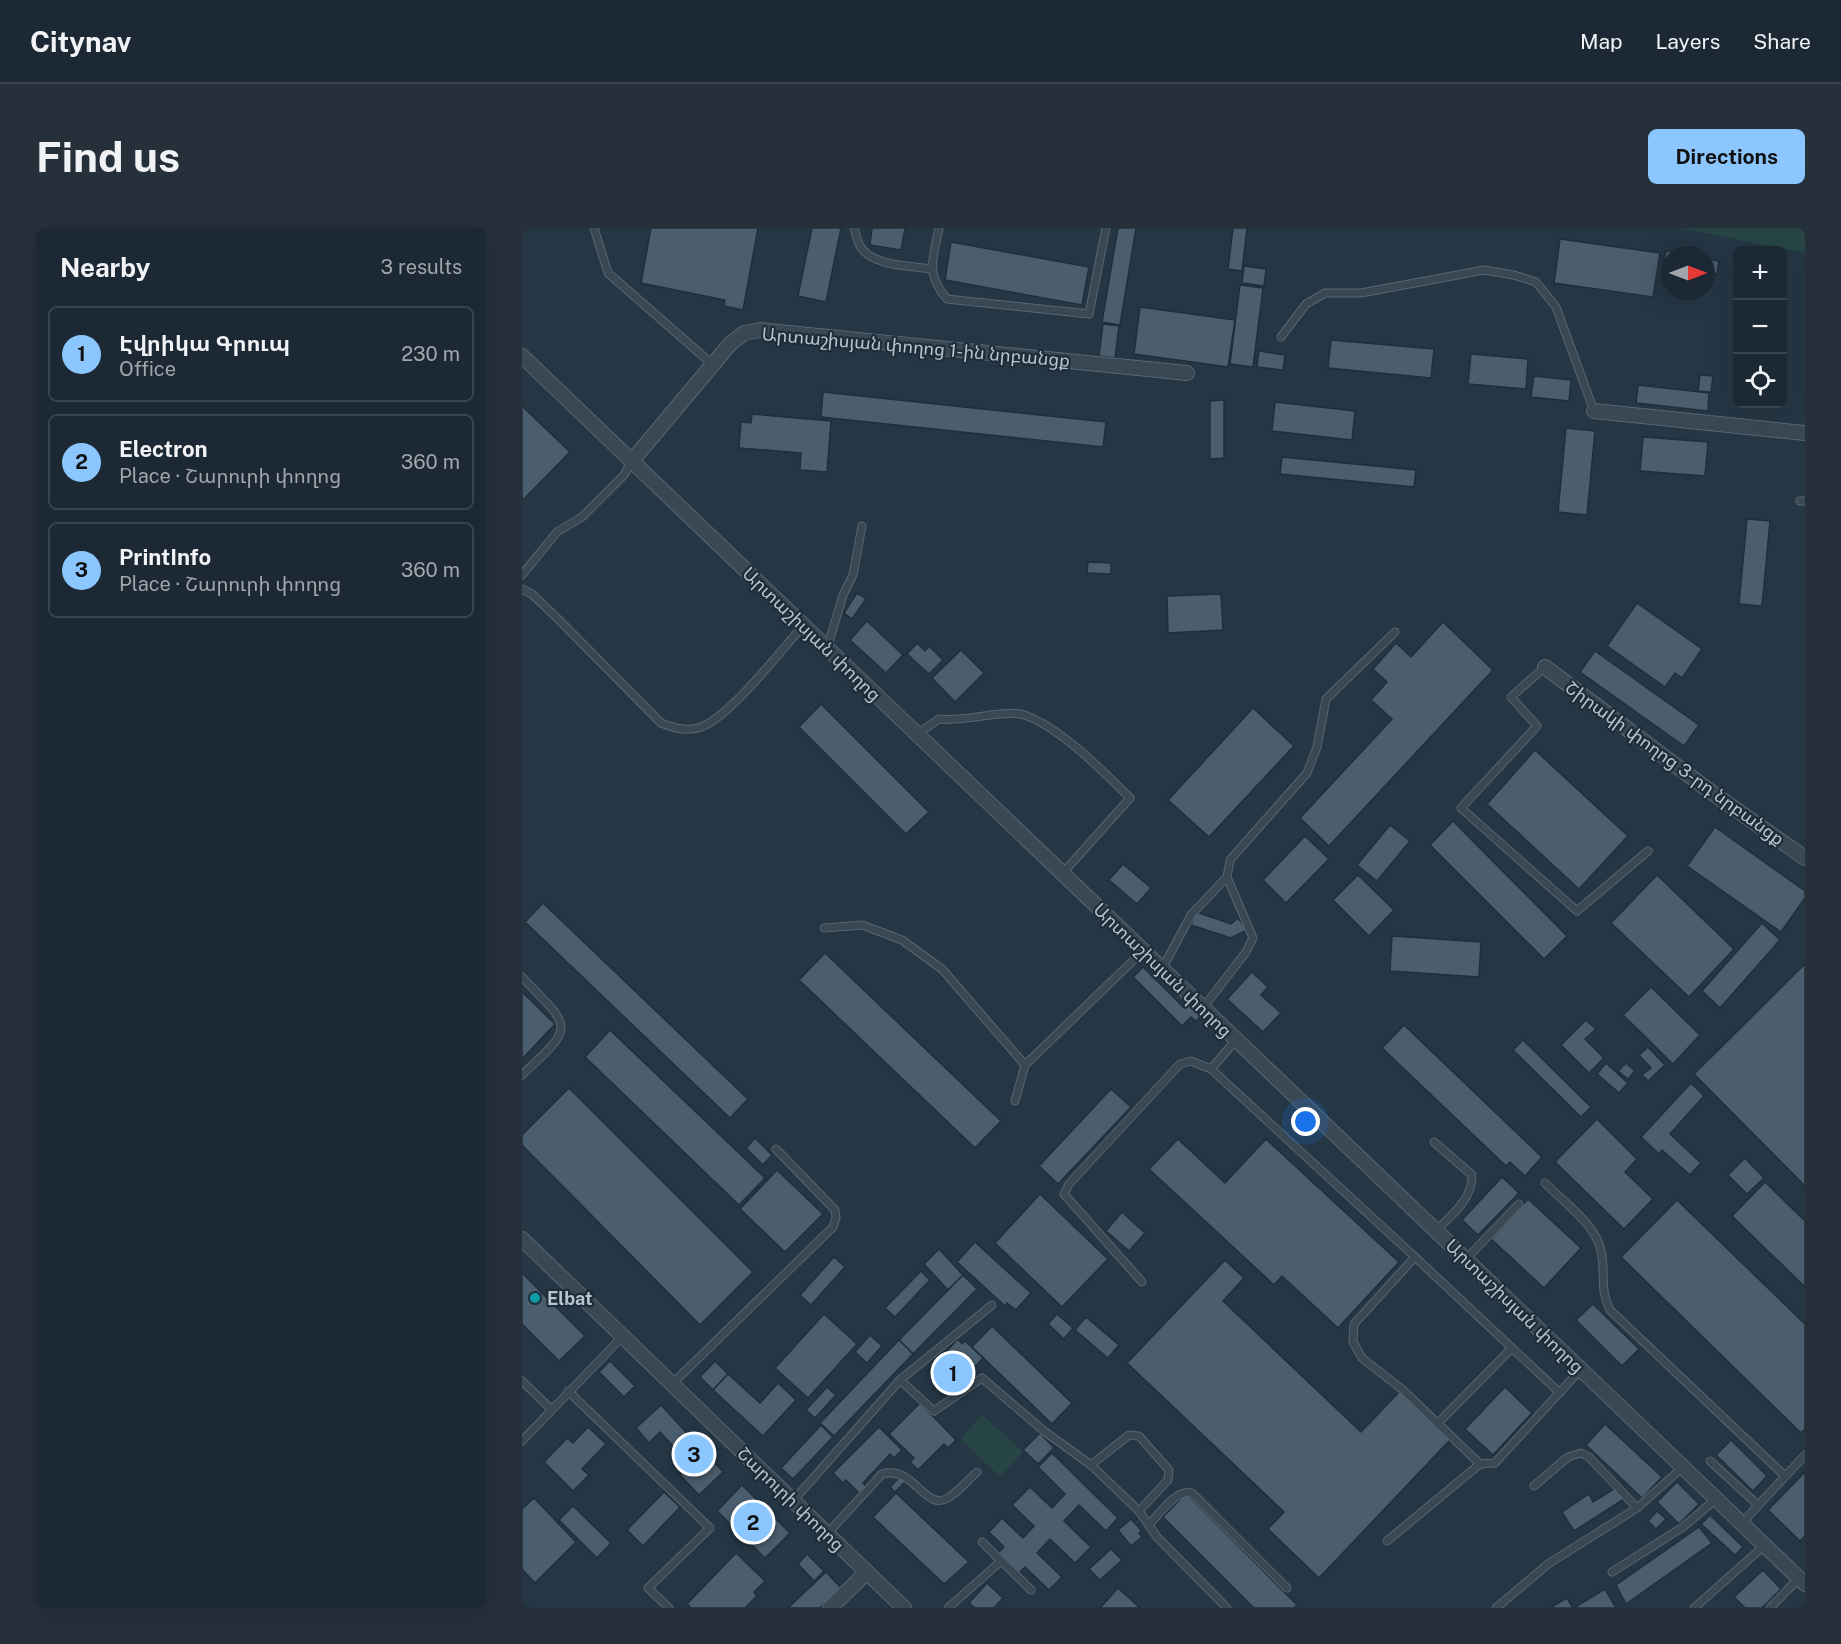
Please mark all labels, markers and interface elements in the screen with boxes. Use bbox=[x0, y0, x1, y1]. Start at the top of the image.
text: Citynav bbox=[30, 25, 131, 58]
text: Map bbox=[1580, 29, 1623, 54]
text: Layers bbox=[1656, 29, 1720, 54]
text: Share bbox=[1753, 29, 1811, 54]
button: Directions bbox=[1648, 129, 1805, 184]
text: Find us bbox=[36, 132, 180, 181]
north arrow bbox=[1661, 246, 1715, 300]
map controls bbox=[1733, 246, 1787, 408]
button: + bbox=[1733, 246, 1787, 300]
text: Nearby bbox=[60, 252, 150, 283]
text: 3 results bbox=[381, 255, 462, 279]
button: − bbox=[1733, 300, 1787, 354]
street label: Արտաշիսյան փողոց 1-ին նրբանցք bbox=[761, 323, 1071, 371]
text: Էվրիկա Գրուպ bbox=[119, 330, 290, 356]
text: 1 bbox=[77, 342, 86, 366]
text: 230 m bbox=[401, 342, 460, 366]
button: locate bbox=[1733, 354, 1787, 408]
text: Office bbox=[119, 357, 176, 381]
text: Electron bbox=[119, 436, 208, 462]
text: 2 bbox=[75, 450, 88, 474]
text: 360 m bbox=[401, 450, 460, 474]
text: Place · Շարուրի փողոց bbox=[119, 464, 341, 488]
text: PrintInfo bbox=[119, 544, 211, 570]
text: 3 bbox=[75, 558, 88, 582]
text: 360 m bbox=[401, 558, 460, 582]
street label: Արտաշիսյան փողոց bbox=[739, 563, 885, 705]
text: Place · Շարուրի փողոց bbox=[119, 572, 341, 596]
street label: Շիրակի փողոց 3-րդ նրբանցք bbox=[1561, 677, 1789, 849]
street label: Արտաշիսյան փողոց bbox=[1090, 899, 1236, 1041]
your location bbox=[1291, 1107, 1320, 1136]
street label: Արտաշիսյան փողոց bbox=[1442, 1235, 1588, 1377]
place label: Elbat bbox=[547, 1288, 592, 1309]
marker: Elbat bbox=[528, 1291, 542, 1305]
pin: 1 bbox=[934, 1350, 972, 1396]
pin: 3 bbox=[674, 1432, 714, 1476]
street label: Շարուրի փողոց bbox=[733, 1443, 849, 1555]
pin: 2 bbox=[734, 1500, 772, 1544]

